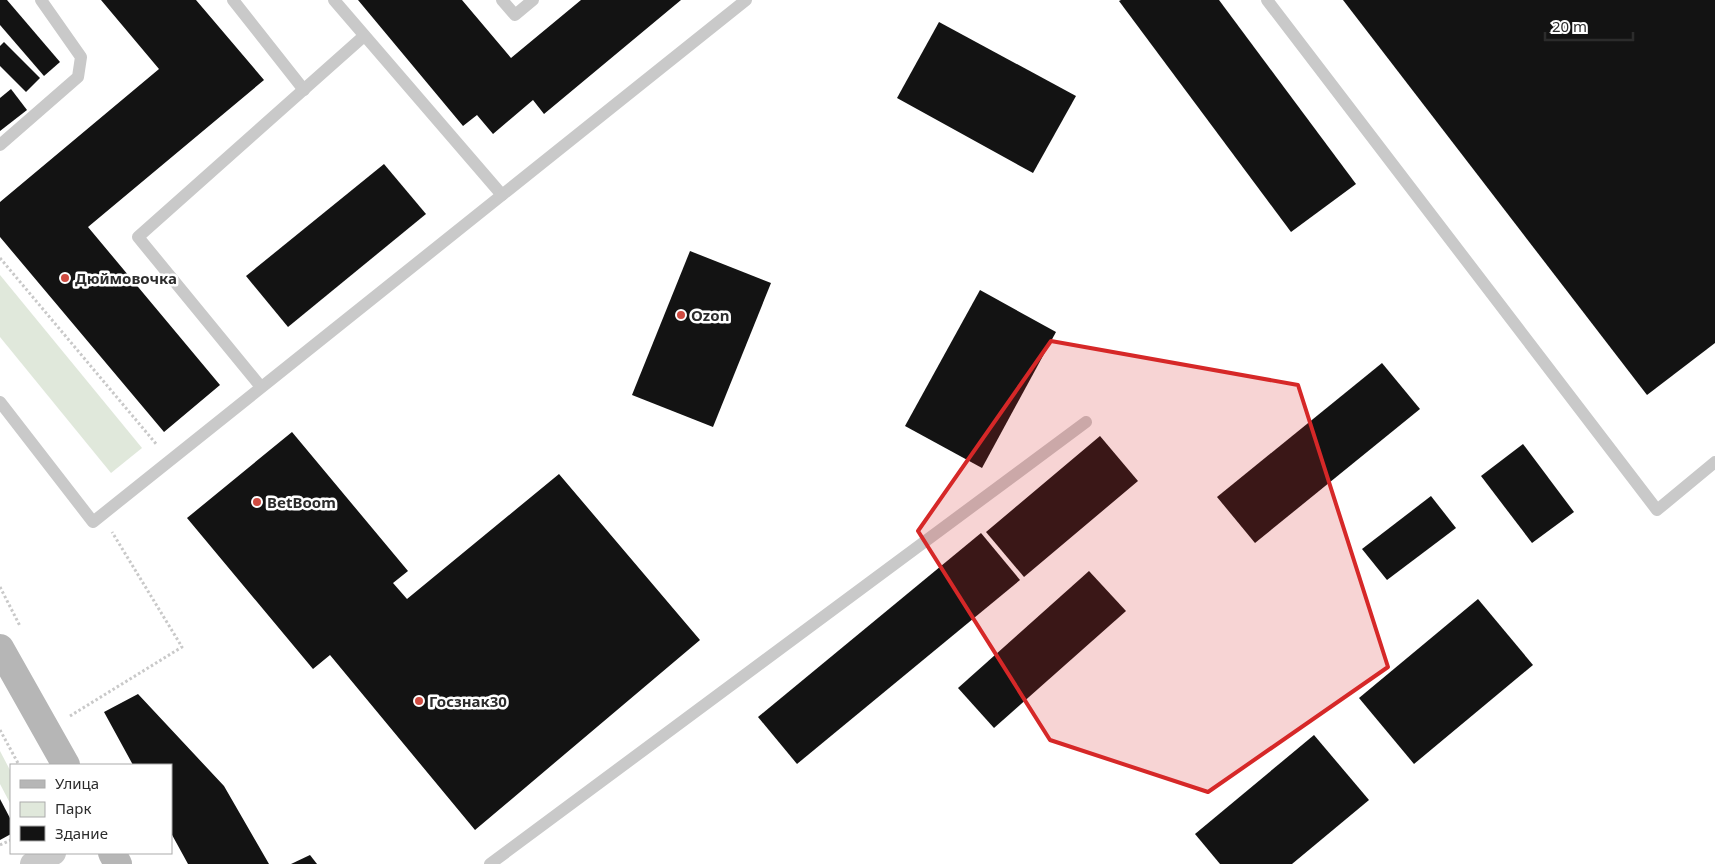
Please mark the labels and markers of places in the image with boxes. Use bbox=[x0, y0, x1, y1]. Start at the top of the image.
place label: Дюймовочка bbox=[75, 268, 177, 288]
marker: Дюймовочка bbox=[59, 272, 71, 284]
place label: Ozon bbox=[691, 305, 729, 325]
marker: Ozon bbox=[675, 309, 687, 321]
place label: BetBoom bbox=[267, 492, 336, 512]
marker: BetBoom bbox=[251, 496, 263, 508]
place label: Госзнак30 bbox=[429, 691, 507, 711]
marker: Госзнак30 bbox=[413, 695, 425, 707]

